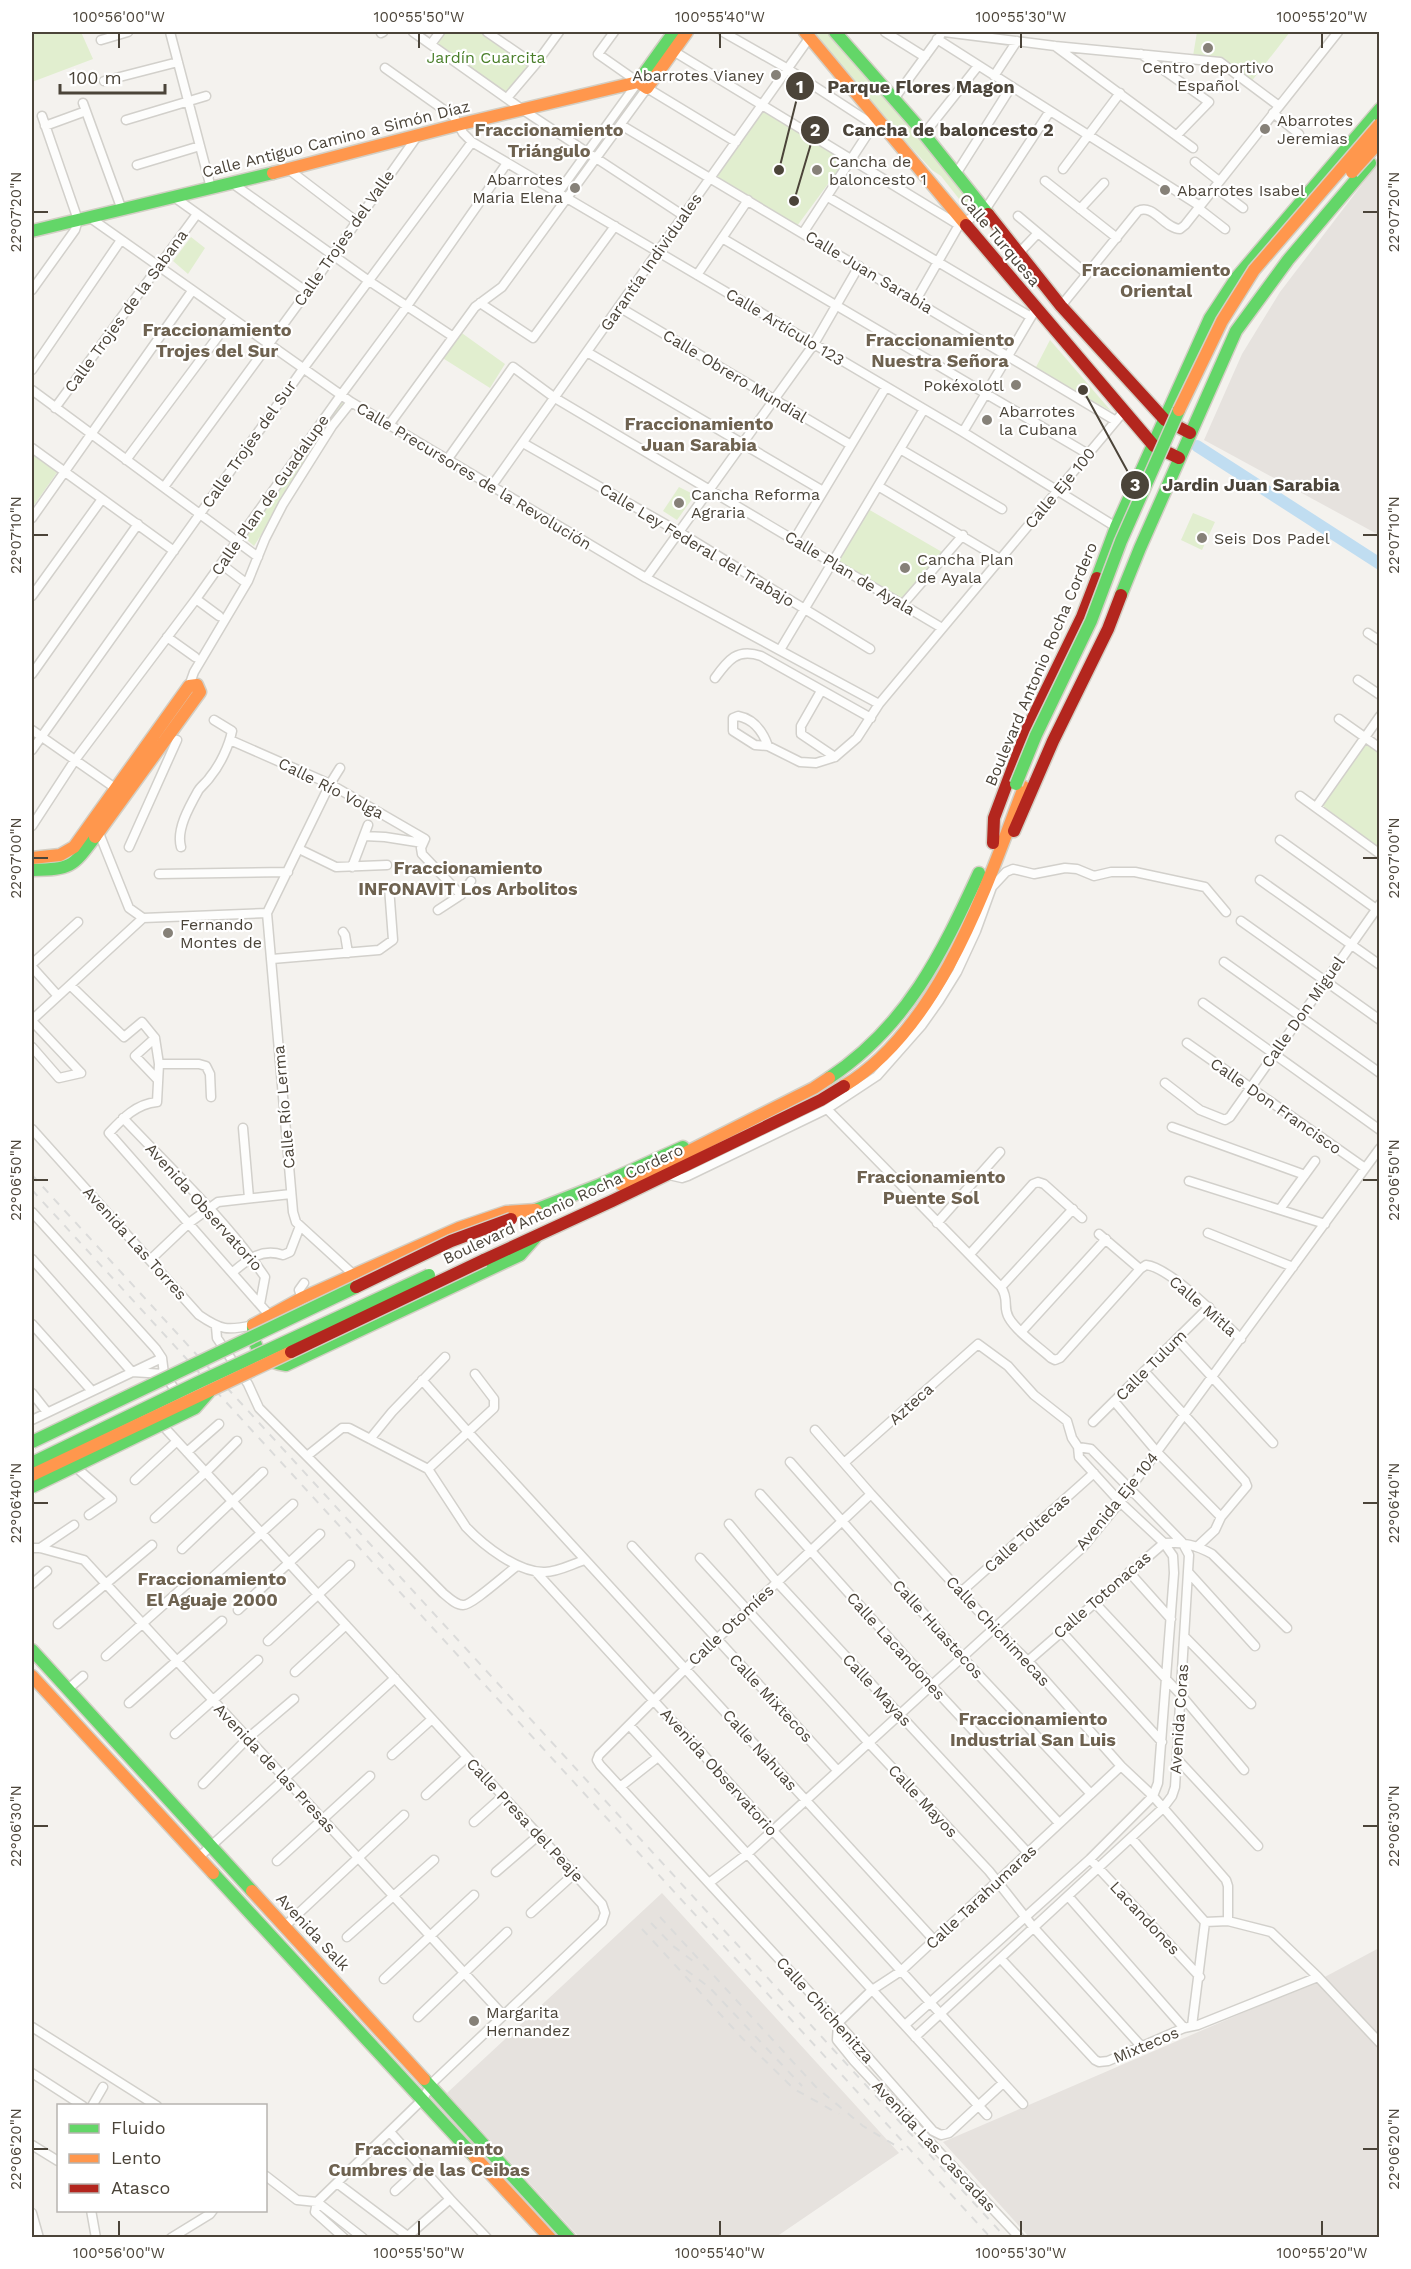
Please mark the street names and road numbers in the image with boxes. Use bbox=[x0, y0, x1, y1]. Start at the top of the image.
street label: Calle Antiguo Camino a Simón Díaz bbox=[200, 96, 472, 182]
street label: Calle Trojes del Valle bbox=[290, 166, 398, 310]
street label: Garantía Individuales bbox=[596, 189, 706, 335]
street label: Calle Turquesa bbox=[956, 190, 1044, 290]
street label: Calle Trojes de la Sabana bbox=[60, 226, 192, 396]
street label: Calle Juan Sarabia bbox=[802, 226, 936, 318]
street label: Calle Artículo 123 bbox=[722, 284, 848, 370]
street label: Calle Obrero Mundial bbox=[659, 325, 811, 427]
street label: Calle Trojes del Sur bbox=[198, 376, 301, 512]
street label: Calle Precursores de la Revolución bbox=[353, 398, 595, 554]
street label: Calle Plan de Guadalupe bbox=[207, 411, 333, 579]
street label: Calle Eje 100 bbox=[1021, 444, 1099, 532]
street label: Calle Ley Federal del Trabajo bbox=[596, 479, 798, 611]
street label: Calle Plan de Ayala bbox=[781, 527, 919, 619]
street label: Boulevard Antonio Rocha Cordero bbox=[981, 539, 1101, 789]
street label: Calle Río Volga bbox=[275, 753, 387, 823]
street label: Calle Don Miguel bbox=[1258, 953, 1349, 1071]
street label: Calle Río Lerma bbox=[269, 1045, 299, 1169]
street label: Calle Don Francisco bbox=[1207, 1054, 1345, 1158]
street label: Avenida Observatorio bbox=[142, 1139, 266, 1275]
street label: Boulevard Antonio Rocha Cordero bbox=[440, 1140, 686, 1268]
street label: Avenida Las Torres bbox=[79, 1182, 191, 1304]
street label: Calle Mitla bbox=[1165, 1272, 1241, 1340]
street label: Calle Tulum bbox=[1112, 1326, 1190, 1404]
street label: Azteca bbox=[885, 1379, 937, 1429]
street label: Avenida Eje 104 bbox=[1072, 1448, 1163, 1554]
street label: Calle Toltecas bbox=[980, 1490, 1074, 1576]
street label: Calle Totonacas bbox=[1049, 1547, 1155, 1643]
street label: Calle Chichimecas bbox=[942, 1572, 1054, 1690]
street label: Calle Huastecos bbox=[889, 1576, 987, 1682]
street label: Calle Otomíes bbox=[684, 1581, 778, 1669]
street label: Calle Lacandones bbox=[843, 1588, 949, 1704]
street label: Calle Mixtecos bbox=[725, 1650, 817, 1746]
street label: Calle Mayas bbox=[839, 1650, 915, 1730]
street label: Avenida Coras bbox=[1166, 1663, 1192, 1775]
street label: Avenida de las Presas bbox=[210, 1699, 340, 1837]
street label: Avenida Observatorio bbox=[657, 1704, 781, 1840]
street label: Calle Nahuas bbox=[719, 1706, 801, 1794]
street label: Calle Presa del Peaje bbox=[463, 1754, 587, 1886]
street label: Calle Mayos bbox=[884, 1761, 962, 1841]
street label: Calle Tarahumaras bbox=[922, 1841, 1040, 1953]
street label: Lacandones bbox=[1106, 1877, 1184, 1959]
street label: Avenida Salk bbox=[272, 1889, 354, 1975]
street label: Calle Chichenitza bbox=[772, 1953, 878, 2067]
street label: Mixtecos bbox=[1110, 2023, 1182, 2067]
street label: Avenida Las Cascadas bbox=[868, 2076, 1000, 2216]

